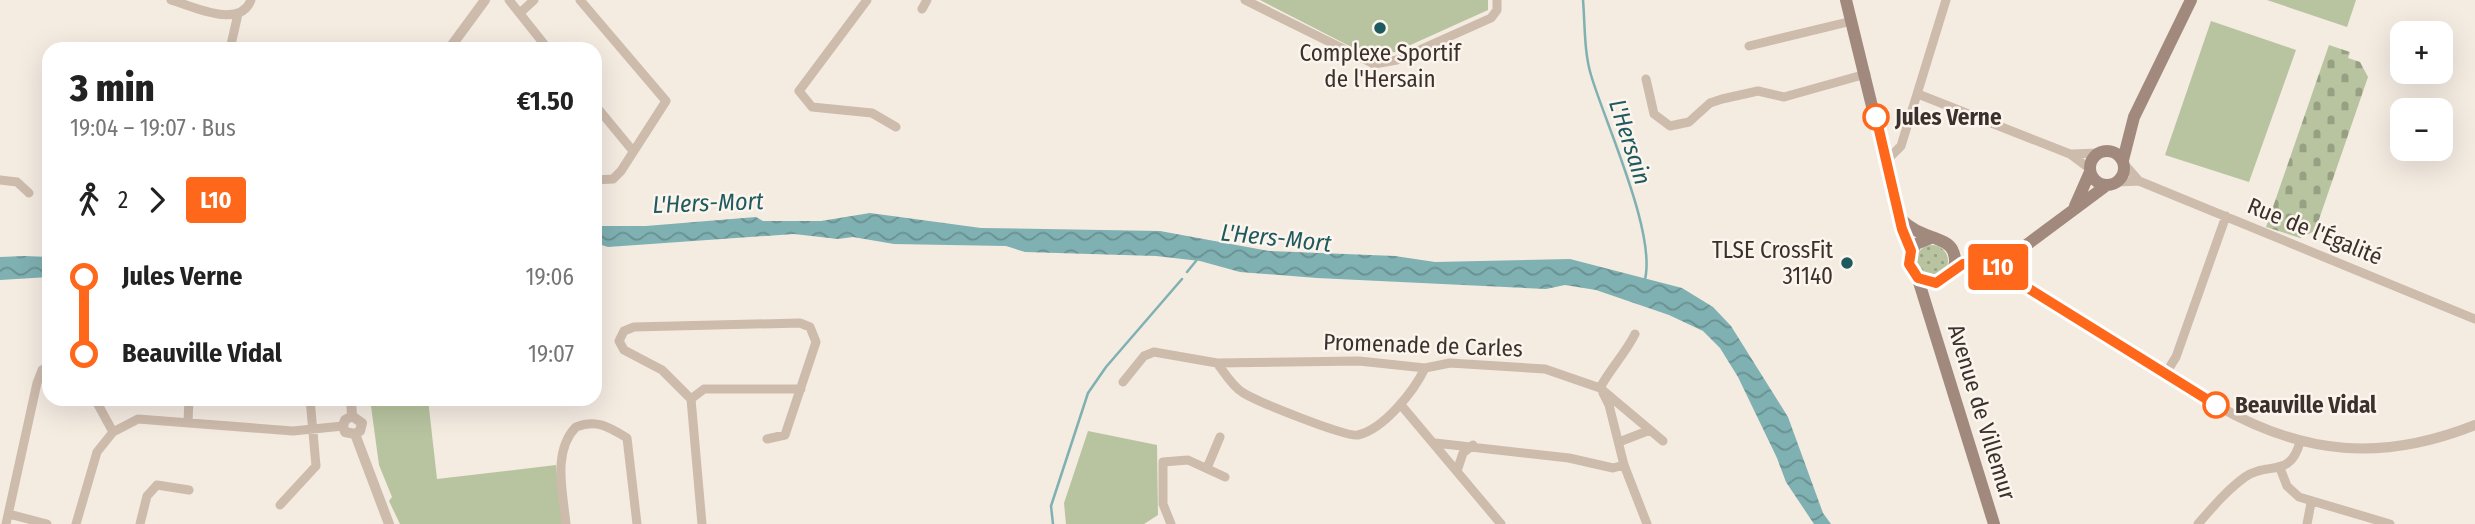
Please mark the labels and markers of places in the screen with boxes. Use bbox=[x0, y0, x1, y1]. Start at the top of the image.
marker: Complexe Sportif de l'Hersain bbox=[1372, 20, 1388, 36]
place label: Complexe Sportif de l'Hersain bbox=[1299, 39, 1463, 93]
place label: Jules Verne bbox=[1894, 103, 2002, 131]
marker: Jules Verne bbox=[1863, 104, 1889, 130]
place label: TLSE CrossFit 31140 bbox=[1712, 236, 1833, 290]
marker: TLSE CrossFit 31140 bbox=[1839, 255, 1855, 271]
place label: Beauville Vidal bbox=[2235, 391, 2377, 419]
marker: Beauville Vidal bbox=[2203, 392, 2229, 418]

